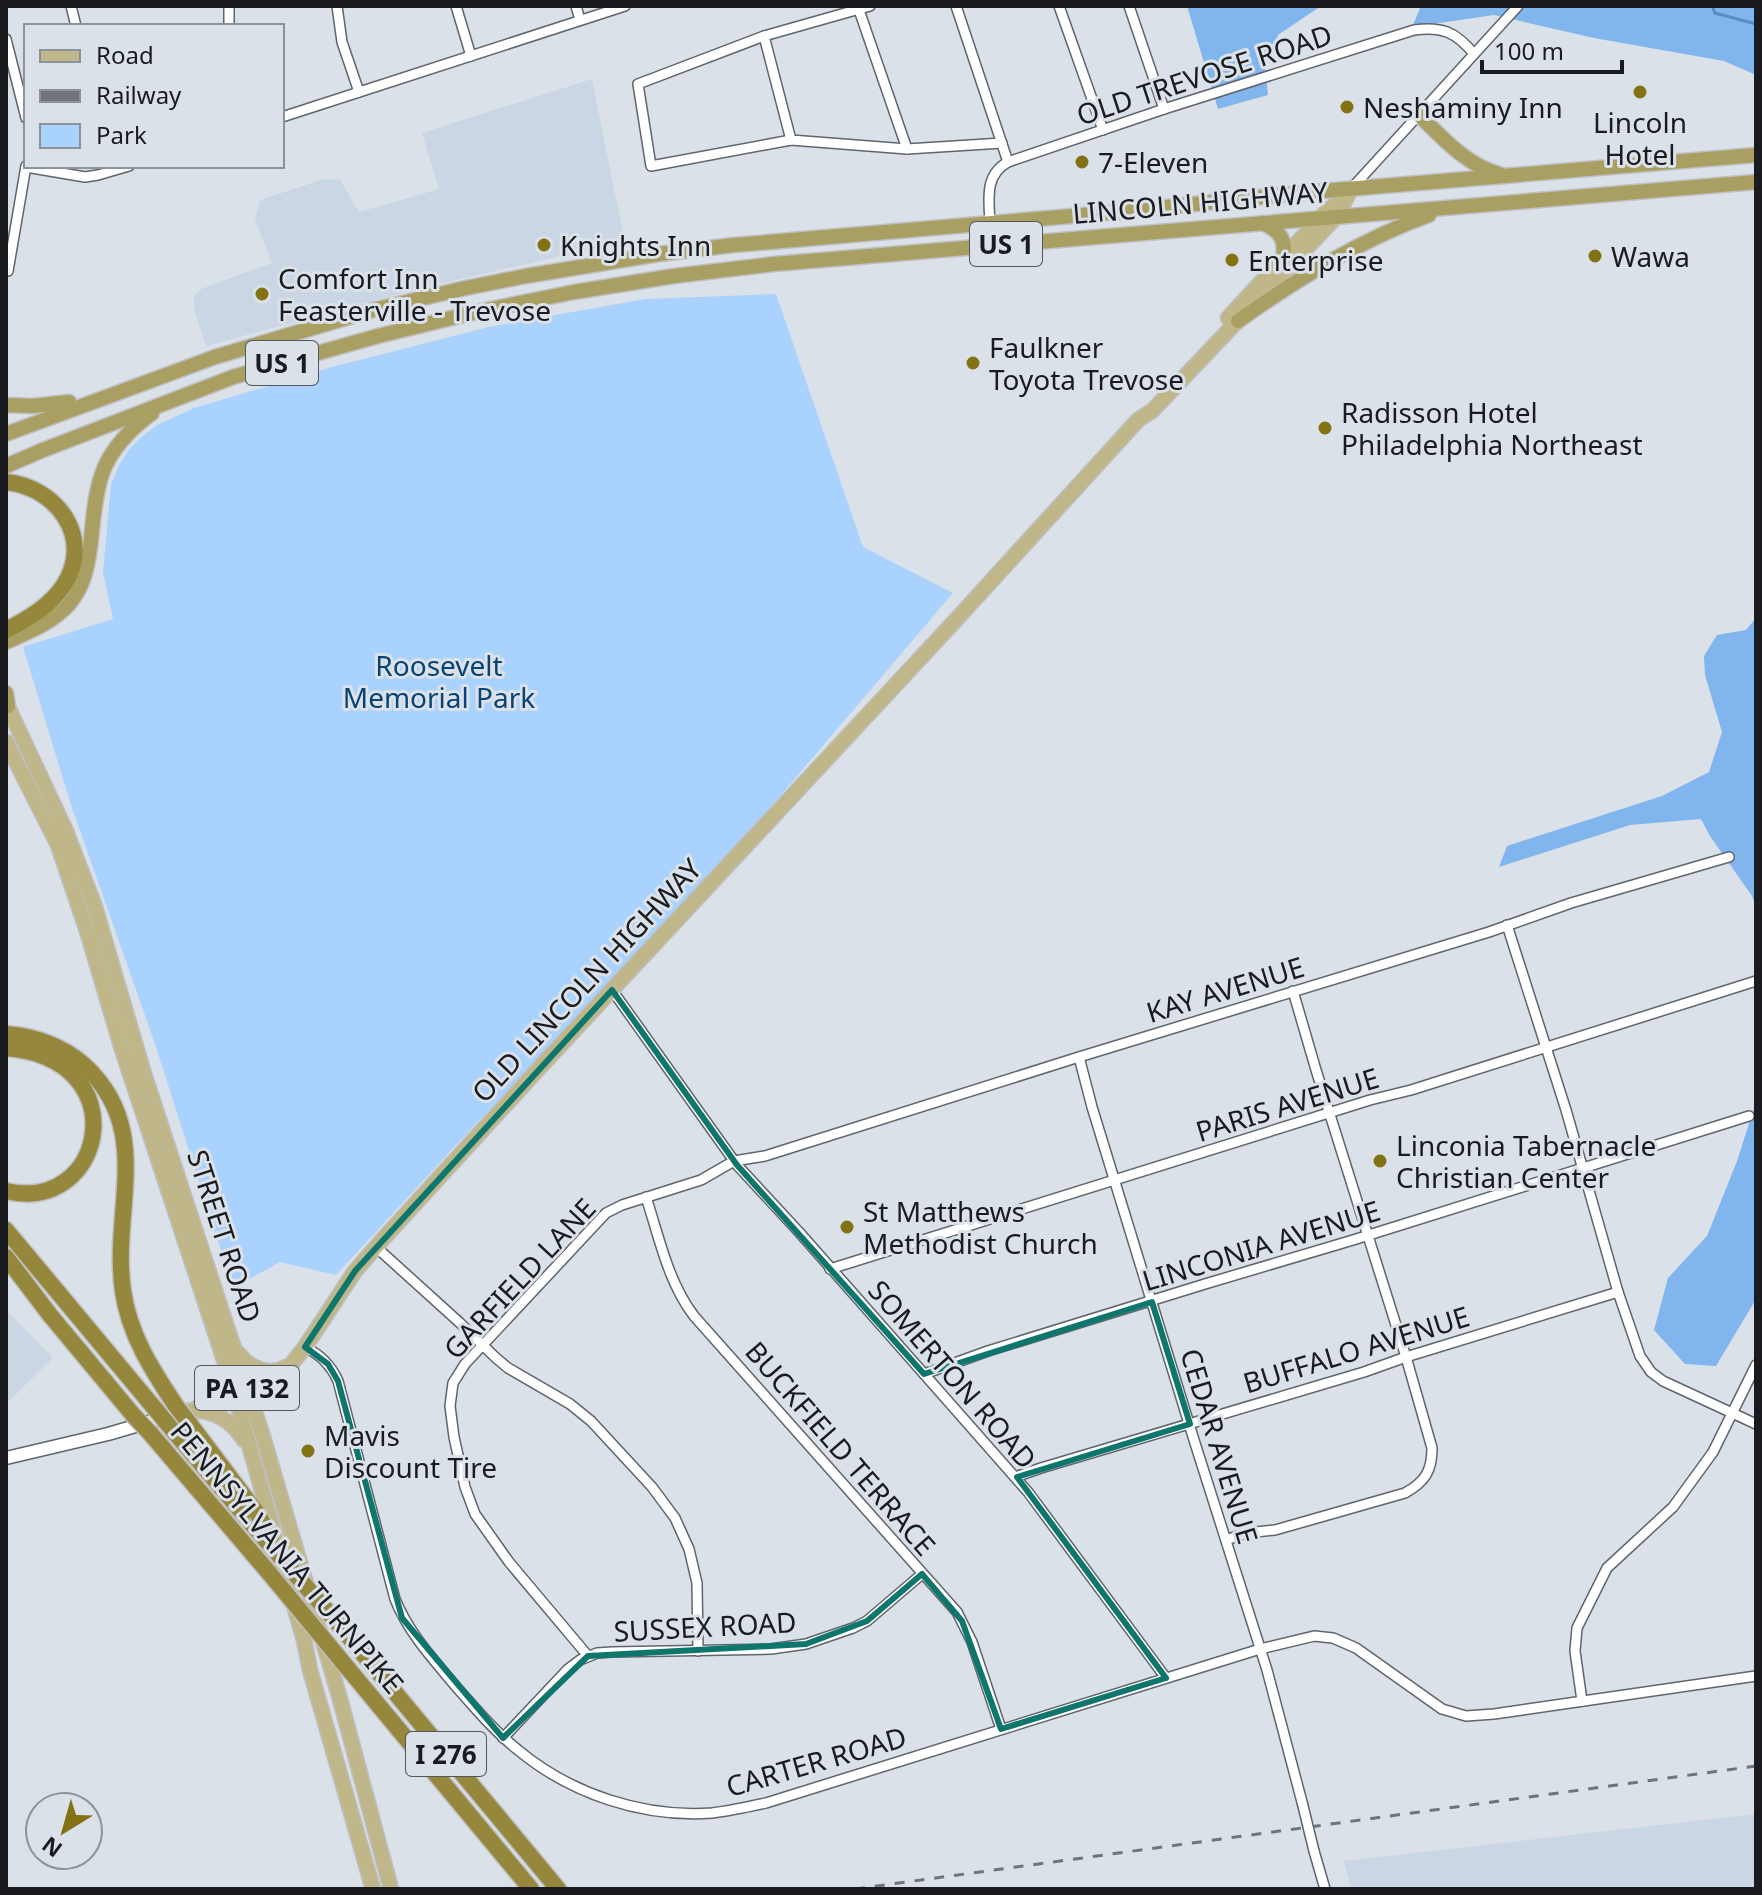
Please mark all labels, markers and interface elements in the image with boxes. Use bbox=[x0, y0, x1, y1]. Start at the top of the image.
street label: OLD TREVOSE ROAD bbox=[1071, 15, 1337, 133]
legend bbox=[24, 24, 284, 168]
scale bar bbox=[1482, 24, 1622, 74]
text: 100 m bbox=[1494, 34, 1564, 67]
text: Road bbox=[96, 38, 154, 71]
text: Railway bbox=[96, 78, 182, 111]
marker: Lincoln Hotel bbox=[1631, 83, 1649, 101]
place label: Neshaminy Inn bbox=[1363, 88, 1563, 126]
marker: Neshaminy Inn bbox=[1338, 98, 1356, 116]
place label: Lincoln Hotel bbox=[1593, 103, 1687, 173]
text: Park bbox=[96, 118, 147, 151]
place label: 7-Eleven bbox=[1098, 143, 1208, 181]
marker: 7-Eleven bbox=[1073, 153, 1091, 171]
street label: LINCOLN HIGHWAY bbox=[1071, 172, 1329, 232]
road number: US 1 bbox=[970, 222, 1042, 266]
place label: Knights Inn bbox=[560, 226, 711, 264]
marker: Knights Inn bbox=[535, 236, 553, 254]
place label: Wawa bbox=[1611, 237, 1690, 275]
place label: Enterprise bbox=[1248, 241, 1384, 279]
marker: Wawa bbox=[1586, 247, 1604, 265]
marker: Enterprise bbox=[1223, 251, 1241, 269]
place label: Comfort Inn Feasterville - Trevose bbox=[278, 259, 551, 329]
marker: Comfort Inn Feasterville - Trevose bbox=[253, 285, 271, 303]
place label: Faulkner Toyota Trevose bbox=[989, 328, 1184, 398]
road number: US 1 bbox=[246, 341, 318, 385]
marker: Faulkner Toyota Trevose bbox=[964, 354, 982, 372]
place label: Radisson Hotel Philadelphia Northeast bbox=[1341, 393, 1643, 463]
marker: Radisson Hotel Philadelphia Northeast bbox=[1316, 419, 1334, 437]
park label: Roosevelt Memorial Park bbox=[343, 646, 535, 716]
street label: OLD LINCOLN HIGHWAY bbox=[463, 850, 709, 1110]
street label: KAY AVENUE bbox=[1141, 947, 1309, 1031]
street label: PARIS AVENUE bbox=[1191, 1058, 1383, 1150]
place label: Linconia Tabernacle Christian Center bbox=[1396, 1126, 1656, 1196]
street label: STREET ROAD bbox=[179, 1145, 271, 1327]
marker: Linconia Tabernacle Christian Center bbox=[1371, 1152, 1389, 1170]
street label: GARFIELD LANE bbox=[434, 1189, 604, 1367]
street label: LINCONIA AVENUE bbox=[1137, 1191, 1385, 1299]
place label: St Matthews Methodist Church bbox=[863, 1192, 1098, 1262]
marker: St Matthews Methodist Church bbox=[838, 1218, 856, 1236]
street label: SOMERTON ROAD bbox=[861, 1272, 1045, 1476]
street label: BUFFALO AVENUE bbox=[1238, 1297, 1474, 1401]
street label: BUCKFIELD TERRACE bbox=[737, 1333, 945, 1563]
street label: CEDAR AVENUE bbox=[1172, 1344, 1268, 1548]
road number: PA 132 bbox=[195, 1366, 299, 1410]
street label: PENNSYLVANIA TURNPIKE bbox=[163, 1413, 413, 1701]
place label: Mavis Discount Tire bbox=[324, 1416, 497, 1486]
marker: Mavis Discount Tire bbox=[299, 1442, 317, 1460]
street label: SUSSEX ROAD bbox=[613, 1602, 797, 1650]
street label: CARTER ROAD bbox=[721, 1717, 911, 1805]
road number: I 276 bbox=[406, 1732, 486, 1776]
north arrow bbox=[24, 1791, 104, 1871]
text: N bbox=[35, 1830, 68, 1865]

